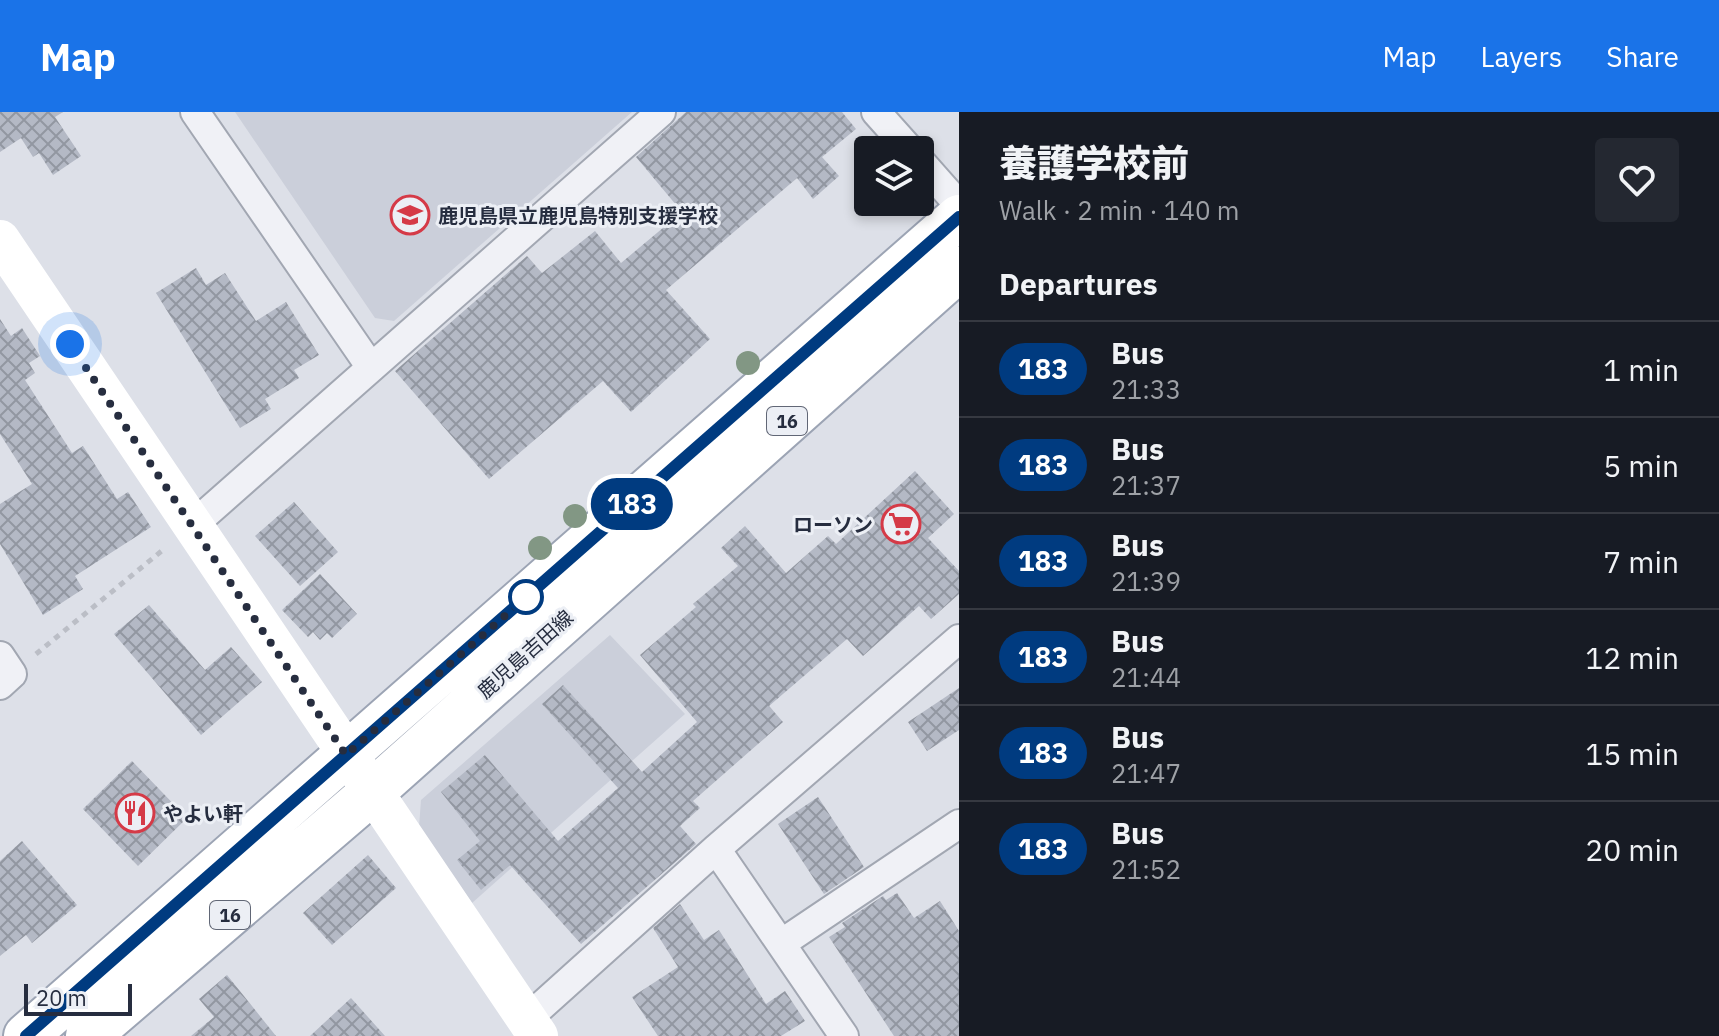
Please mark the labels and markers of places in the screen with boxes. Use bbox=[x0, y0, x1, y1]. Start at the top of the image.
school or university icon: 鹿児島県立鹿児島特別支援学校 bbox=[389, 194, 431, 236]
place label: 鹿児島県立鹿児島特別支援学校 bbox=[438, 202, 718, 229]
supermarket icon: ローソン bbox=[880, 503, 922, 545]
place label: ローソン bbox=[793, 511, 873, 538]
unlabelled marker bbox=[509, 580, 543, 614]
restaurant icon: やよい軒 bbox=[114, 792, 156, 834]
place label: やよい軒 bbox=[163, 800, 243, 827]

